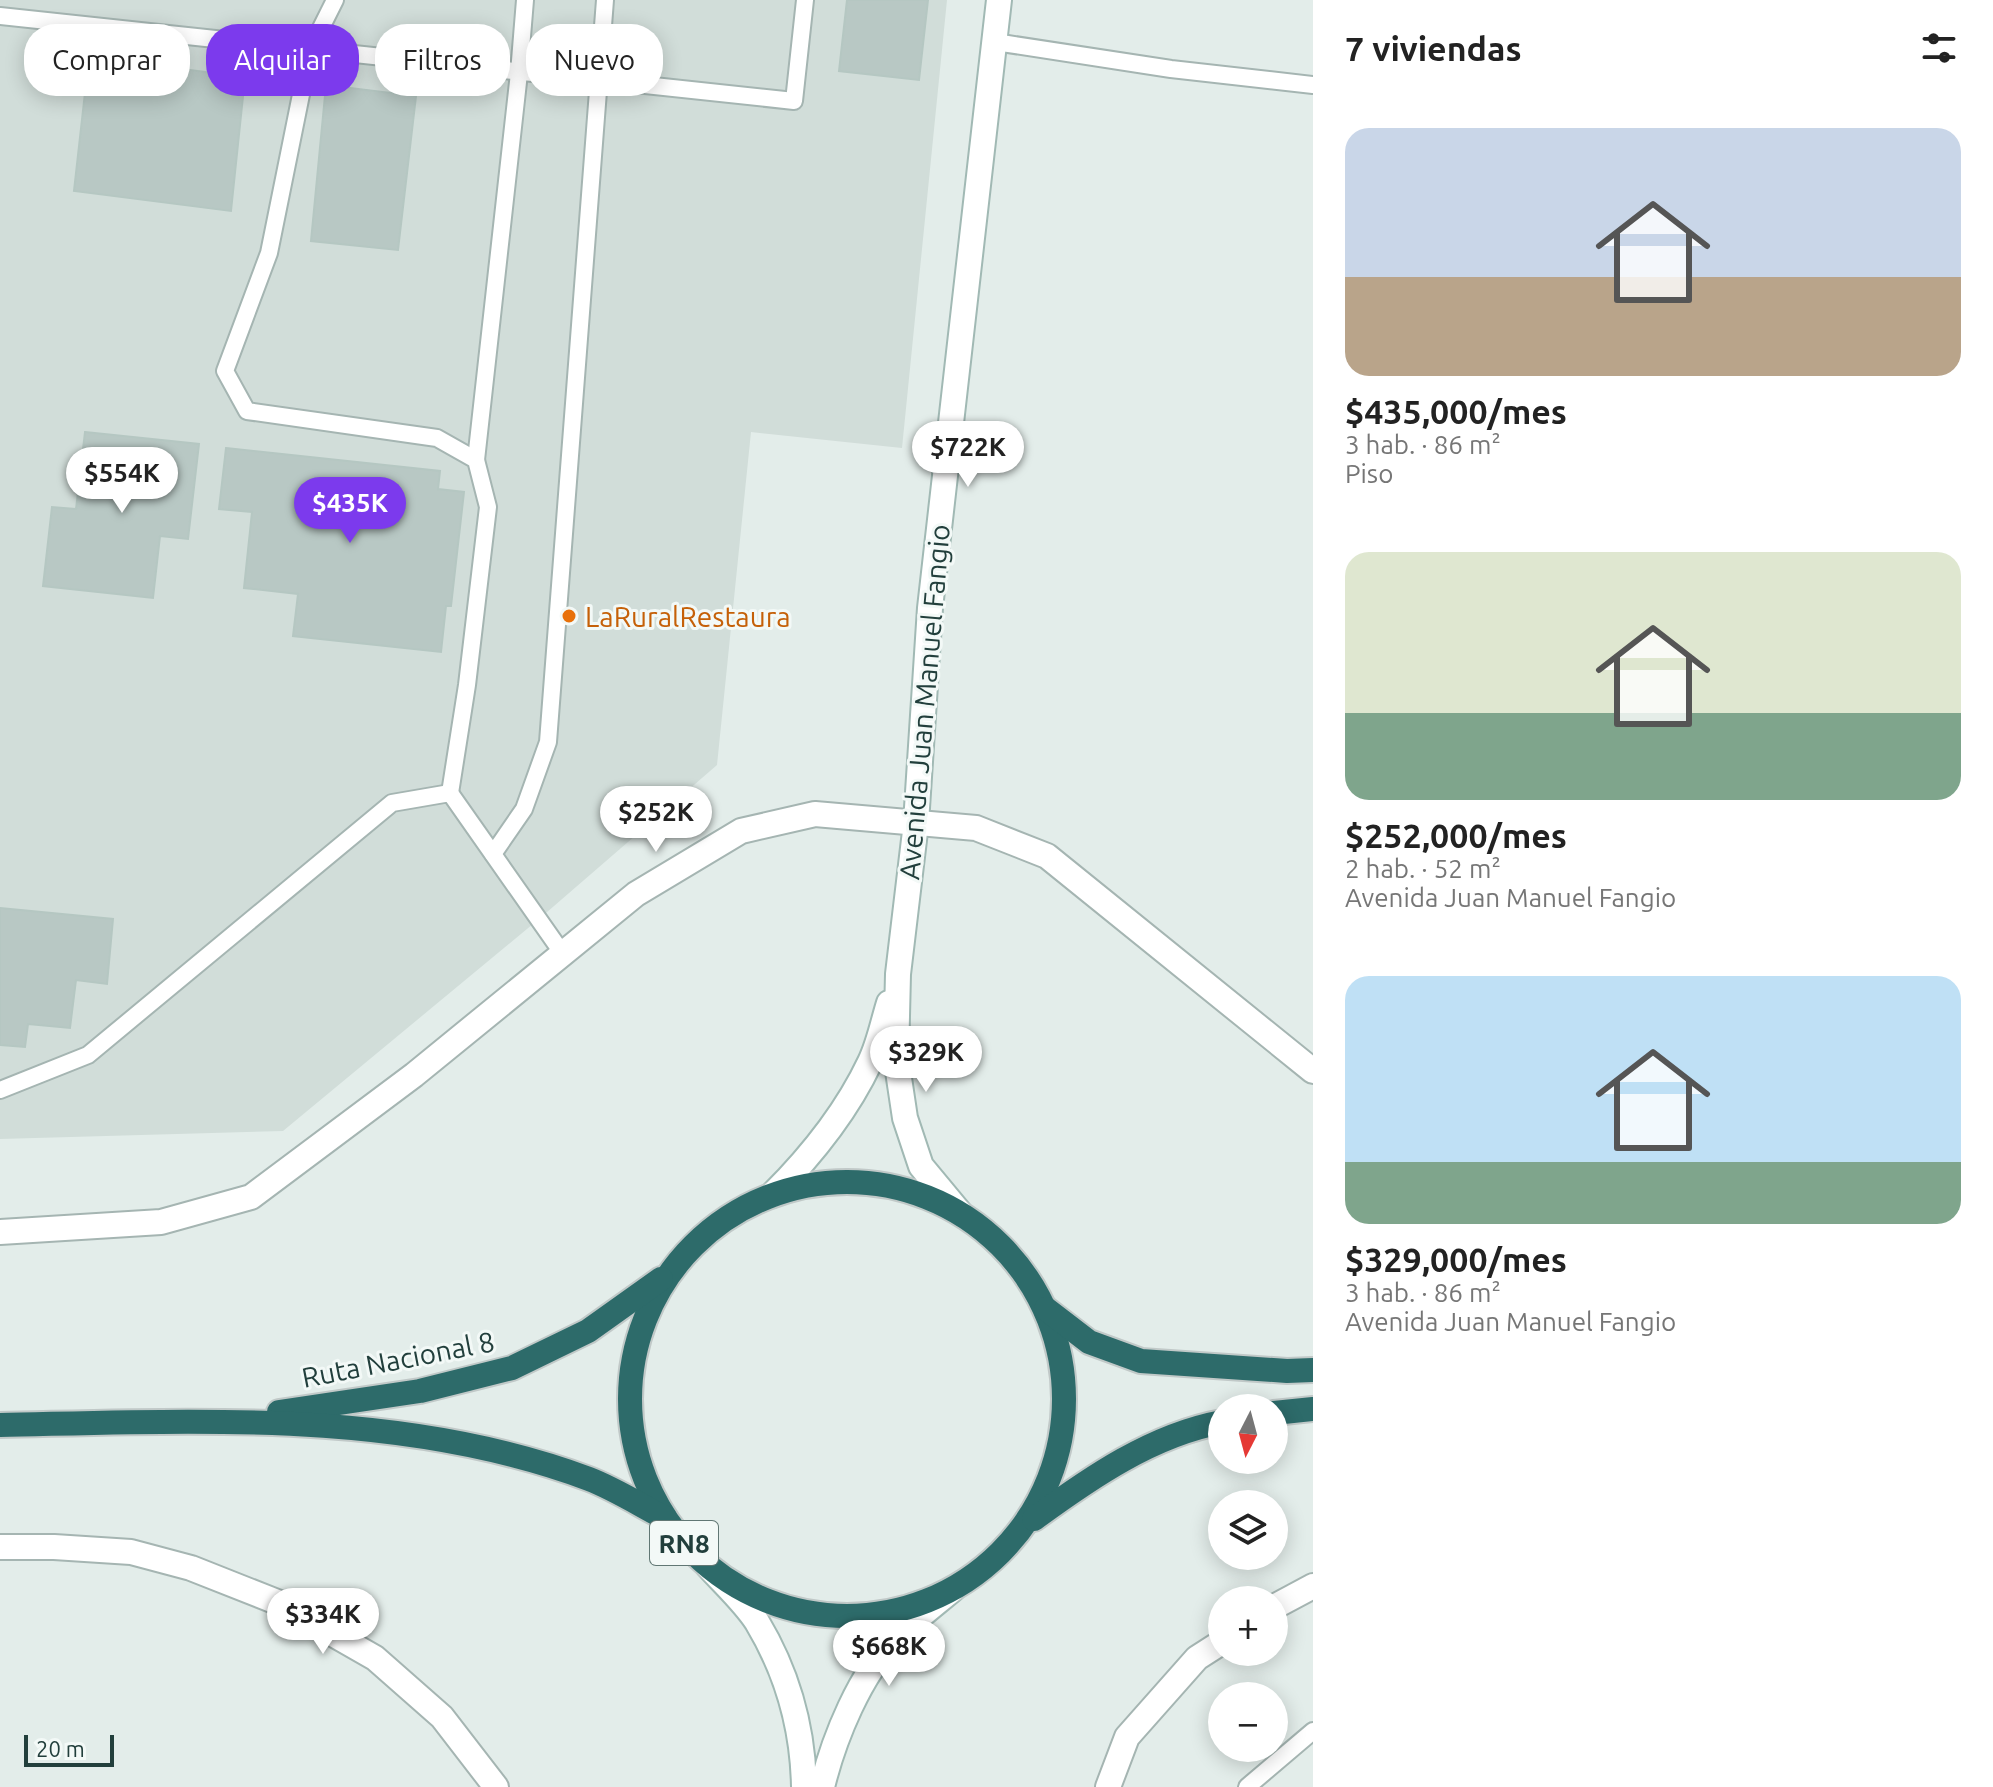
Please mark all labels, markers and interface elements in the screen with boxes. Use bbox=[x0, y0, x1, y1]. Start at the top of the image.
chip: Comprar bbox=[24, 24, 190, 96]
chip: Alquilar bbox=[206, 24, 359, 96]
chip: Filtros bbox=[375, 24, 510, 96]
chip: Nuevo bbox=[526, 24, 663, 96]
icon: filters bbox=[1917, 26, 1961, 70]
text: 7 viviendas bbox=[1345, 29, 1521, 67]
icon: home bbox=[1581, 180, 1725, 324]
text: $435,000/mes bbox=[1345, 392, 1567, 430]
pin: $722K bbox=[912, 421, 1024, 489]
text: 3 hab. · 86 m² bbox=[1345, 430, 1501, 459]
text: $722K bbox=[930, 432, 1006, 461]
pin: $554K bbox=[66, 447, 178, 515]
text: $554K bbox=[84, 458, 160, 487]
text: Piso bbox=[1345, 459, 1393, 488]
pin: $435K bbox=[294, 477, 406, 545]
text: $435K bbox=[312, 488, 388, 517]
street label: Avenida Juan Manuel Fangio bbox=[893, 523, 955, 881]
place label: LaRuralRestaura bbox=[585, 601, 791, 632]
icon: home bbox=[1581, 604, 1725, 748]
marker: LaRuralRestaura bbox=[560, 607, 578, 625]
pin: $252K bbox=[600, 786, 712, 854]
text: $252K bbox=[618, 797, 694, 826]
text: $252,000/mes bbox=[1345, 816, 1567, 854]
text: 2 hab. · 52 m² bbox=[1345, 854, 1501, 883]
text: Avenida Juan Manuel Fangio bbox=[1345, 883, 1676, 912]
pin: $329K bbox=[870, 1026, 982, 1094]
icon: home bbox=[1581, 1028, 1725, 1172]
text: $329K bbox=[888, 1037, 964, 1066]
text: $329,000/mes bbox=[1345, 1240, 1567, 1278]
text: 3 hab. · 86 m² bbox=[1345, 1278, 1501, 1307]
text: Avenida Juan Manuel Fangio bbox=[1345, 1307, 1676, 1336]
street label: Ruta Nacional 8 bbox=[299, 1325, 497, 1393]
north arrow bbox=[1208, 1394, 1288, 1474]
map controls bbox=[1208, 1394, 1288, 1762]
button: layers bbox=[1208, 1490, 1288, 1570]
road number: RN8 bbox=[650, 1521, 718, 1565]
button: + bbox=[1208, 1586, 1288, 1666]
pin: $334K bbox=[267, 1588, 379, 1656]
text: $334K bbox=[285, 1599, 361, 1628]
pin: $668K bbox=[833, 1620, 945, 1688]
text: $668K bbox=[851, 1631, 927, 1660]
button: − bbox=[1208, 1682, 1288, 1762]
scale bar bbox=[24, 1731, 114, 1767]
text: 20 m bbox=[36, 1736, 85, 1761]

